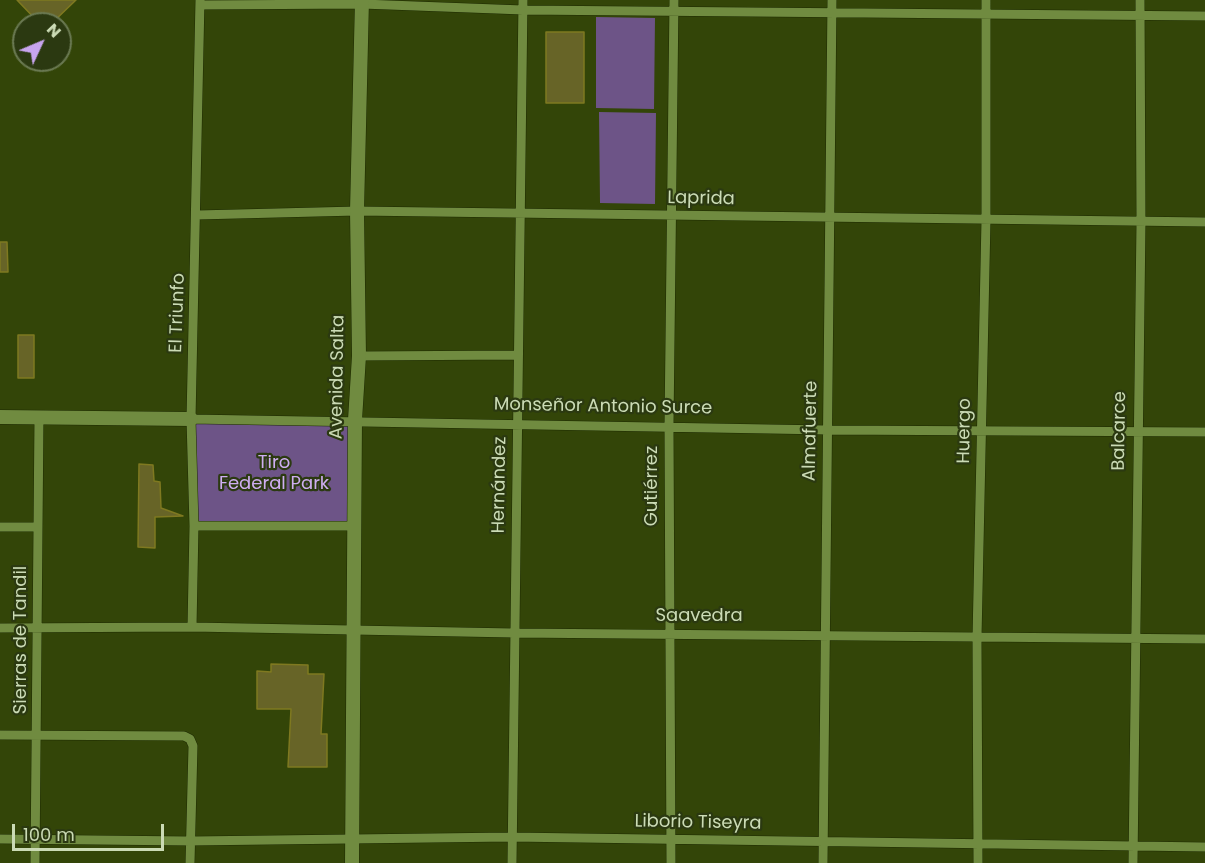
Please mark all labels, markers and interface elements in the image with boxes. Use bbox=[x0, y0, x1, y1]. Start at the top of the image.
north arrow bbox=[12, 12, 72, 72]
text: N bbox=[41, 18, 66, 43]
street label: Laprida bbox=[667, 188, 735, 210]
street label: El Triunfo bbox=[166, 273, 190, 353]
street label: Avenida Salta bbox=[326, 315, 350, 439]
street label: Almafuerte bbox=[799, 381, 823, 481]
street label: Balcarce bbox=[1109, 391, 1131, 471]
street label: Monseñor Antonio Surce bbox=[494, 394, 712, 420]
street label: Huergo bbox=[954, 398, 976, 464]
street label: Hernández bbox=[488, 436, 512, 534]
street label: Gutiérrez bbox=[641, 446, 663, 526]
park label: Tiro Federal Park bbox=[219, 452, 329, 494]
street label: Sierras de Tandil bbox=[10, 566, 32, 714]
street label: Saavedra bbox=[655, 605, 743, 627]
street label: Liborio Tiseyra bbox=[634, 811, 762, 835]
scale bar bbox=[15, 812, 166, 850]
text: 100 m bbox=[23, 822, 75, 847]

